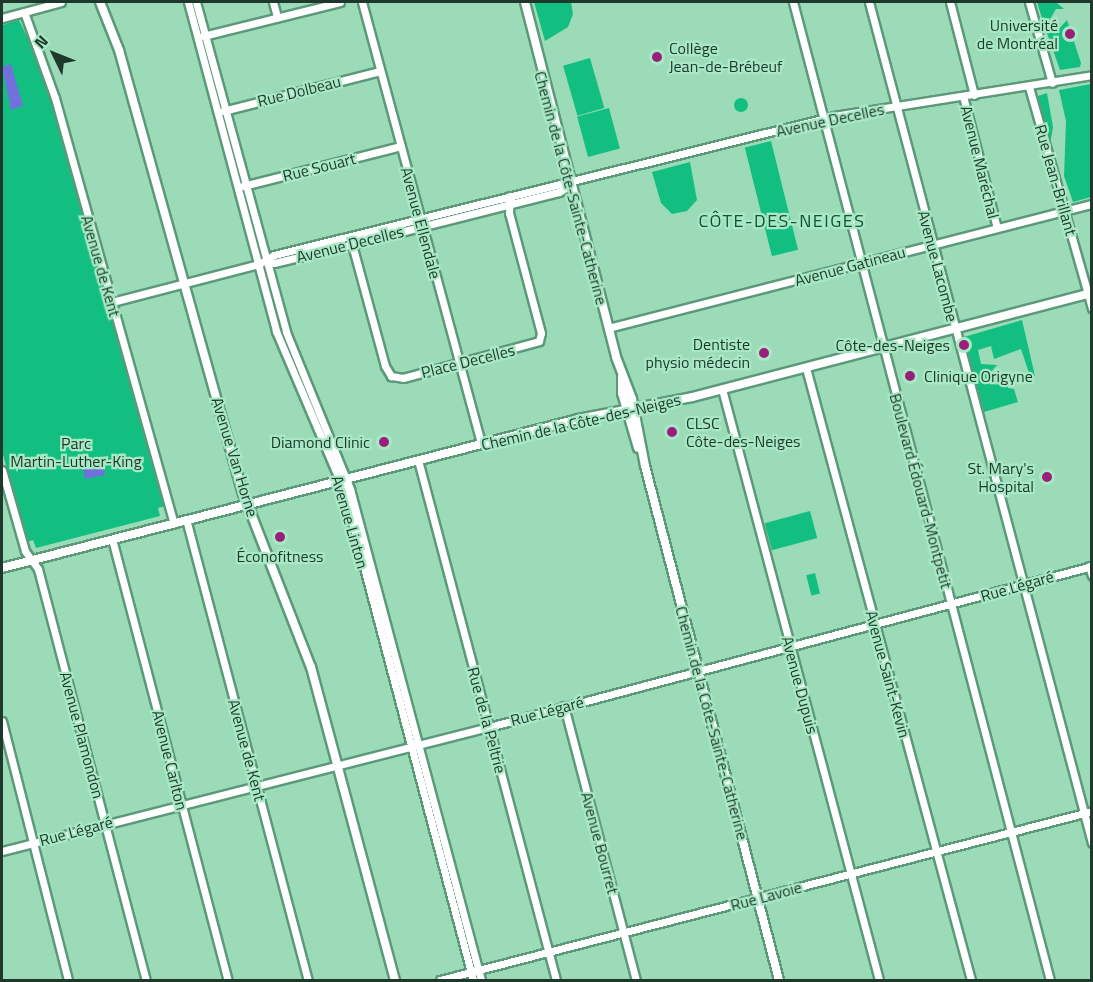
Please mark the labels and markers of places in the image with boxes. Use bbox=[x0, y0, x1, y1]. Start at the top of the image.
place label: Université de Montréal bbox=[977, 15, 1058, 53]
marker: Université de Montréal bbox=[1063, 27, 1077, 41]
place label: Collège Jean-de-Brébeuf bbox=[669, 38, 782, 76]
marker: Collège Jean-de-Brébeuf bbox=[650, 50, 664, 64]
place label: Dentiste physio médecin bbox=[645, 334, 750, 372]
place label: Côte-des-Neiges bbox=[835, 335, 950, 355]
marker: Côte-des-Neiges bbox=[955, 336, 973, 354]
marker: Dentiste physio médecin bbox=[755, 344, 773, 362]
place label: Clinique Origyne bbox=[924, 366, 1033, 386]
marker: Clinique Origyne bbox=[901, 367, 919, 385]
place label: CLSC Côte-des-Neiges bbox=[686, 413, 801, 451]
marker: CLSC Côte-des-Neiges bbox=[663, 423, 681, 441]
place label: Diamond Clinic bbox=[271, 432, 370, 452]
marker: Diamond Clinic bbox=[375, 433, 393, 451]
place label: St. Mary's Hospital bbox=[967, 458, 1034, 496]
marker: St. Mary's Hospital bbox=[1038, 468, 1056, 486]
marker: Éconofitness bbox=[273, 530, 287, 544]
place label: Éconofitness bbox=[236, 546, 324, 566]

